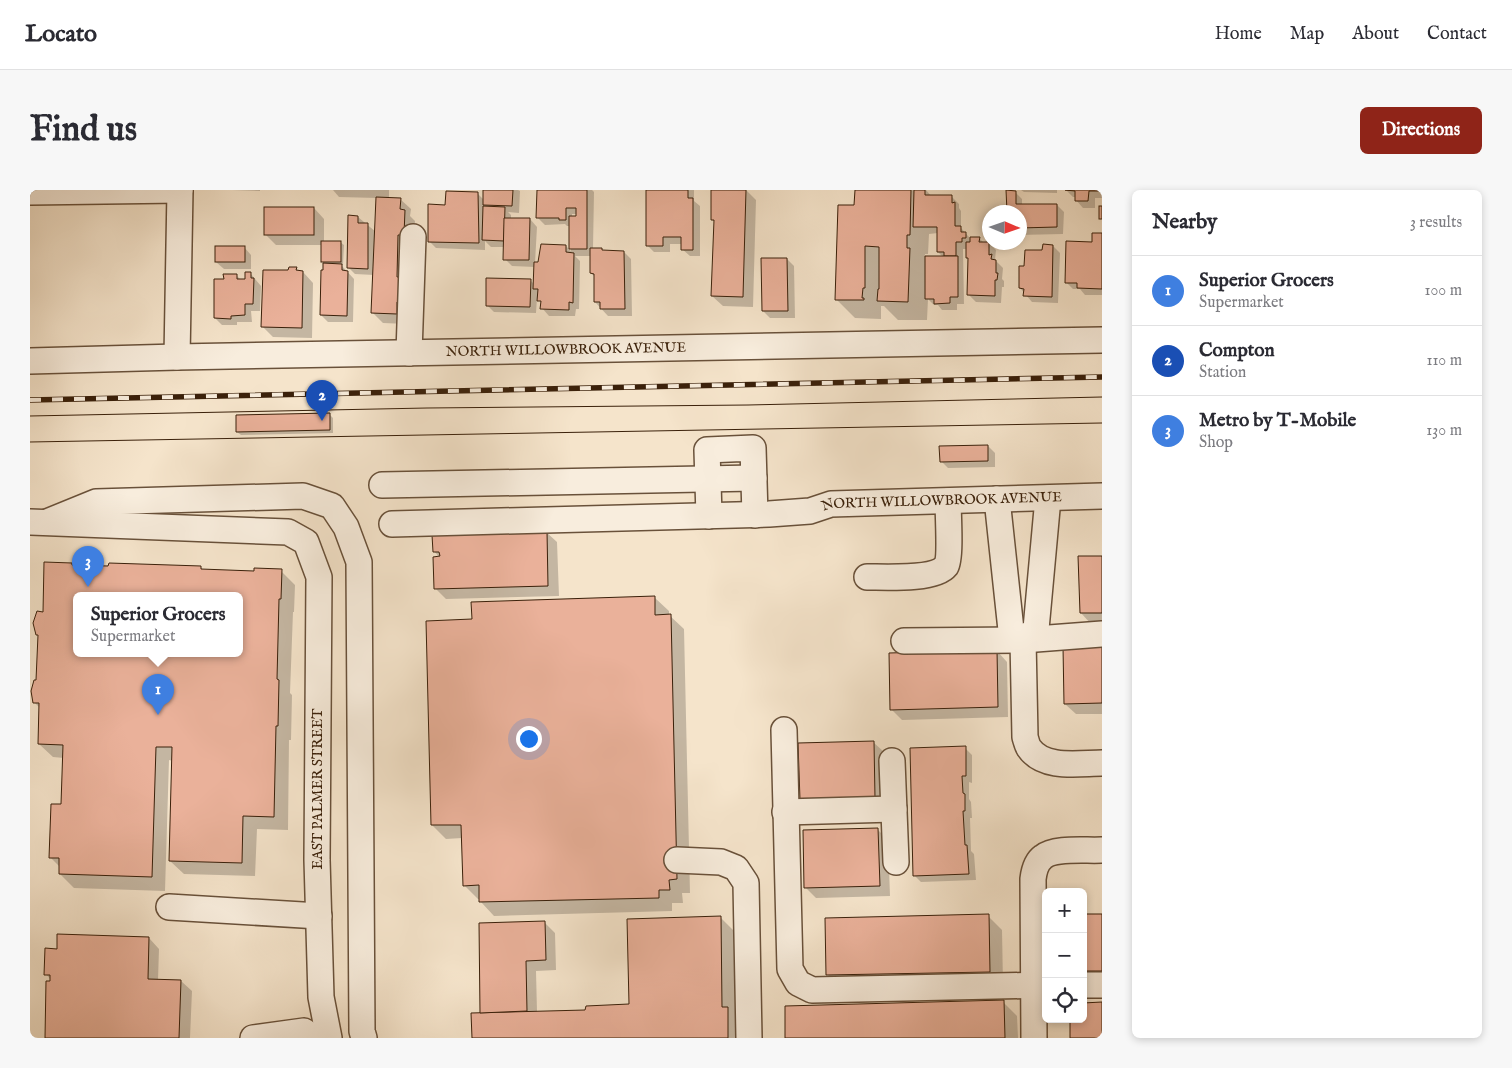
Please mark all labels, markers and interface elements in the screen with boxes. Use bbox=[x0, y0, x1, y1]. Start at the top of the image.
text: Locato bbox=[25, 19, 97, 50]
text: Home bbox=[1215, 23, 1262, 46]
text: Map bbox=[1290, 23, 1324, 46]
text: About bbox=[1352, 23, 1399, 46]
text: Contact bbox=[1427, 23, 1487, 46]
button: Directions bbox=[1360, 107, 1482, 154]
text: Find us bbox=[30, 108, 137, 153]
north arrow bbox=[982, 205, 1027, 250]
text: Nearby bbox=[1152, 209, 1217, 236]
text: 3 results bbox=[1410, 213, 1462, 233]
text: Superior Grocers bbox=[1199, 269, 1334, 293]
text: 1 bbox=[1165, 281, 1171, 301]
text: 100 m bbox=[1425, 281, 1462, 301]
text: Supermarket bbox=[1199, 293, 1284, 313]
street label: NORTH WILLOWBROOK AVENUE bbox=[446, 339, 687, 361]
text: Compton bbox=[1199, 339, 1275, 363]
text: 2 bbox=[1164, 351, 1172, 371]
text: 110 m bbox=[1426, 351, 1462, 371]
text: Station bbox=[1199, 363, 1246, 383]
pin: 2 bbox=[306, 380, 338, 421]
text: Metro by T-Mobile bbox=[1199, 409, 1356, 433]
text: 3 bbox=[1165, 421, 1171, 441]
text: 130 m bbox=[1426, 421, 1462, 441]
text: Shop bbox=[1199, 433, 1233, 453]
street label: NORTH WILLOWBROOK AVENUE bbox=[819, 488, 1062, 516]
pin: 3 bbox=[72, 546, 104, 587]
popup bbox=[73, 592, 243, 657]
text: Superior Grocers bbox=[91, 603, 225, 627]
text: Supermarket bbox=[91, 627, 175, 647]
pin: 1 bbox=[142, 674, 174, 715]
street label: EAST PALMER STREET bbox=[309, 708, 327, 869]
your location bbox=[516, 726, 542, 752]
map controls bbox=[1042, 888, 1087, 1023]
button: + bbox=[1042, 888, 1087, 933]
button: − bbox=[1042, 933, 1087, 978]
button: locate bbox=[1042, 978, 1087, 1023]

